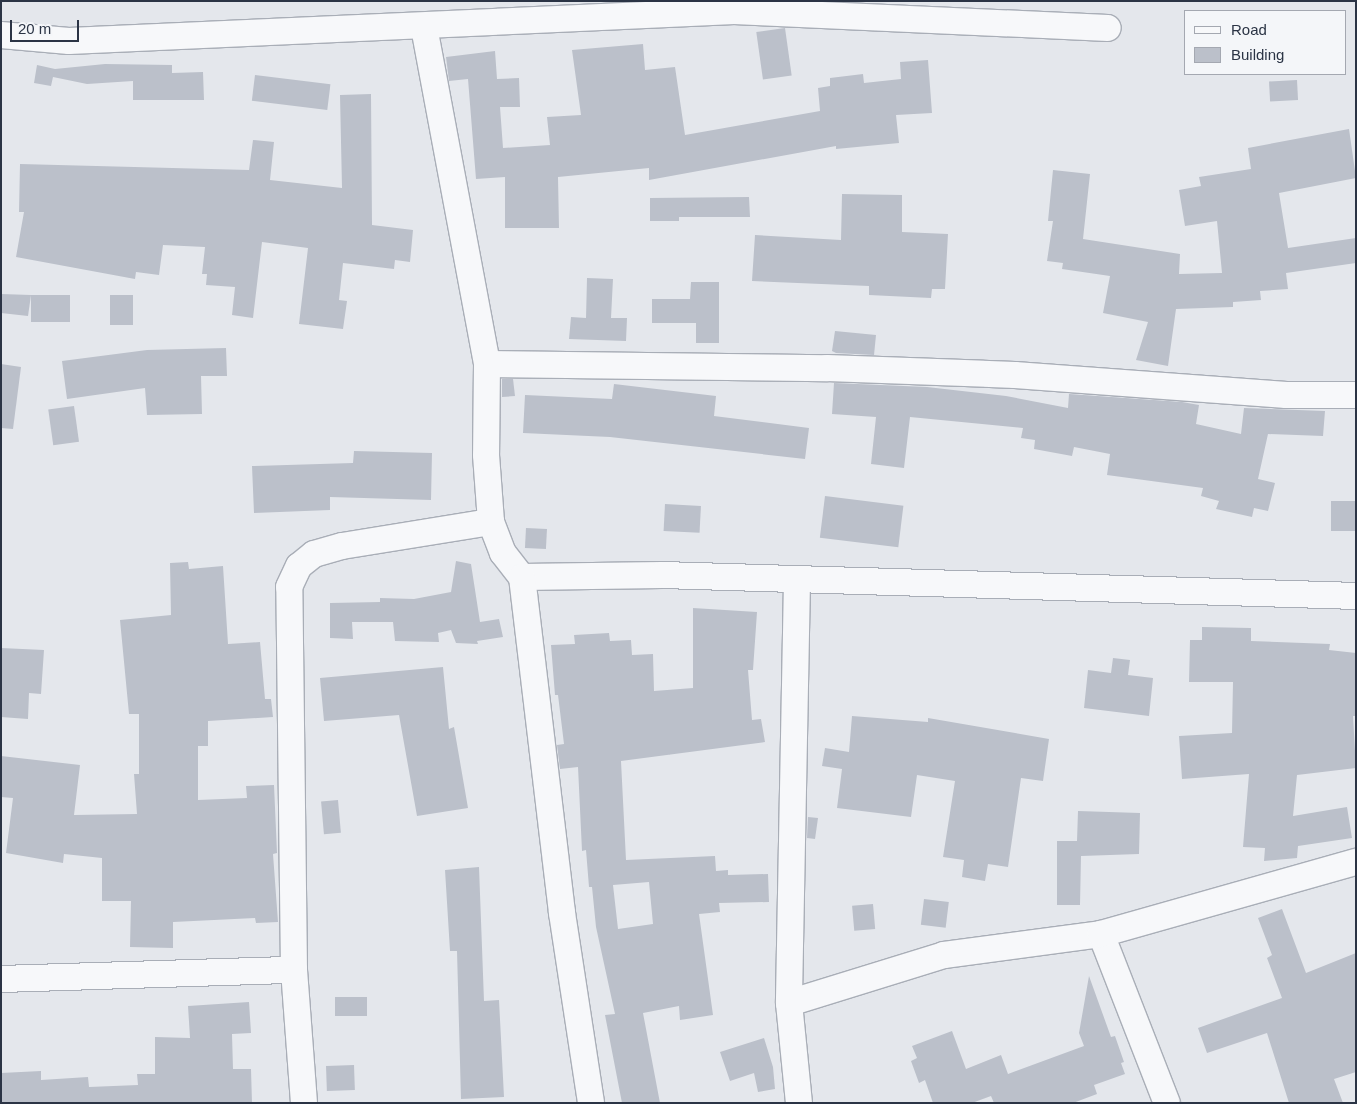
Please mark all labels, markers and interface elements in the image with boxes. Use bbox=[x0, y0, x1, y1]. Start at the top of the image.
scale bar bbox=[12, 10, 81, 42]
legend bbox=[1184, 10, 1347, 75]
text: 20 m bbox=[18, 20, 51, 37]
text: Road bbox=[1231, 21, 1267, 38]
text: Building bbox=[1231, 46, 1284, 63]

